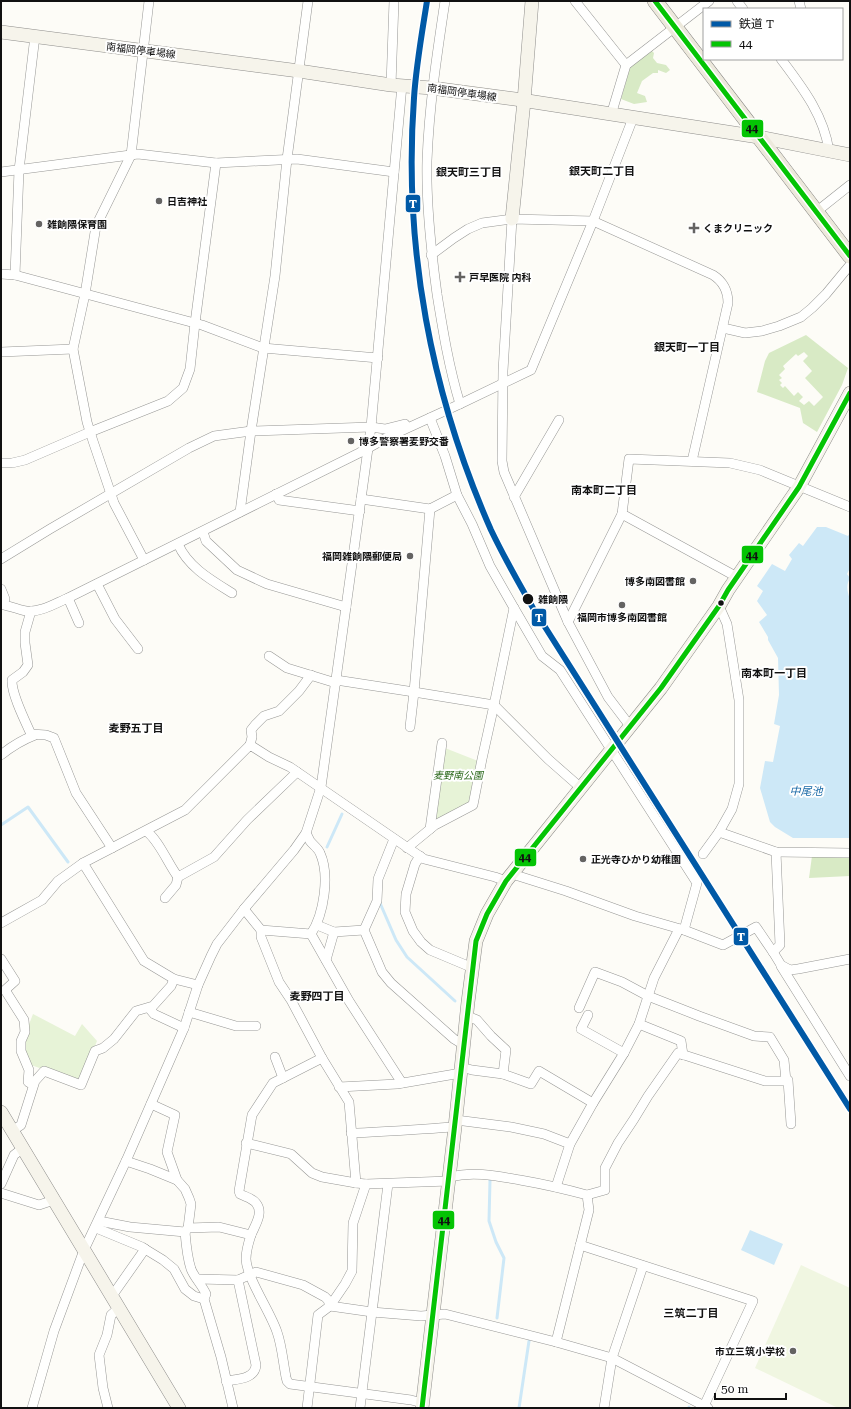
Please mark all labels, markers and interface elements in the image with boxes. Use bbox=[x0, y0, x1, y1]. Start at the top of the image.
legend bbox=[703, 8, 843, 60]
text: 鉄道 T bbox=[739, 17, 774, 31]
text: 44 bbox=[739, 37, 753, 51]
street label: 南福岡停車場線 bbox=[106, 41, 176, 60]
street label: 南福岡停車場線 bbox=[427, 82, 497, 103]
line badge: 44 bbox=[741, 119, 764, 138]
text: 44 bbox=[746, 122, 759, 135]
district label: 銀天町二丁目 bbox=[569, 165, 635, 178]
district label: 銀天町三丁目 bbox=[436, 166, 502, 179]
line badge: T bbox=[405, 194, 421, 213]
marker: 日吉神社 bbox=[154, 196, 164, 206]
place label: 日吉神社 bbox=[167, 196, 208, 207]
text: T bbox=[409, 198, 417, 211]
marker: 雑餉隈保育園 bbox=[34, 219, 44, 229]
place label: 雑餉隈保育園 bbox=[47, 219, 107, 230]
marker: くまクリニック bbox=[688, 222, 700, 234]
place label: くまクリニック bbox=[703, 223, 773, 234]
marker: 戸早医院 内科 bbox=[454, 271, 466, 283]
place label: 戸早医院 内科 bbox=[469, 272, 532, 283]
district label: 銀天町一丁目 bbox=[654, 341, 720, 354]
marker: 博多警察署麦野交番 bbox=[346, 436, 356, 446]
place label: 博多警察署麦野交番 bbox=[359, 436, 449, 447]
district label: 南本町二丁目 bbox=[571, 484, 637, 497]
line badge: 44 bbox=[741, 545, 764, 564]
text: 44 bbox=[746, 549, 759, 562]
place label: 福岡雑餉隈郵便局 bbox=[322, 551, 402, 562]
marker: 福岡雑餉隈郵便局 bbox=[405, 551, 415, 561]
place label: 博多南図書館 bbox=[625, 576, 685, 587]
marker: 博多南図書館 bbox=[688, 576, 698, 586]
marker: 雑餉隈 bbox=[521, 592, 535, 606]
place label: 雑餉隈 bbox=[538, 594, 568, 605]
unlabelled marker bbox=[716, 598, 726, 608]
marker: 福岡市博多南図書館 bbox=[617, 600, 627, 610]
line badge: T bbox=[531, 608, 547, 627]
text: T bbox=[535, 612, 543, 625]
place label: 福岡市博多南図書館 bbox=[577, 612, 667, 623]
district label: 南本町一丁目 bbox=[741, 667, 807, 680]
district label: 麦野五丁目 bbox=[109, 722, 164, 735]
park label: 麦野南公園 bbox=[433, 770, 485, 781]
water label: 中尾池 bbox=[790, 785, 823, 798]
line badge: 44 bbox=[514, 848, 537, 867]
text: 44 bbox=[519, 851, 532, 864]
marker: 正光寺ひかり幼稚園 bbox=[578, 854, 588, 864]
place label: 正光寺ひかり幼稚園 bbox=[591, 854, 681, 865]
line badge: T bbox=[733, 927, 749, 946]
text: T bbox=[737, 931, 745, 944]
district label: 麦野四丁目 bbox=[290, 990, 345, 1003]
line badge: 44 bbox=[432, 1210, 455, 1230]
text: 44 bbox=[438, 1214, 451, 1227]
district label: 三筑二丁目 bbox=[664, 1307, 719, 1320]
place label: 市立三筑小学校 bbox=[715, 1346, 785, 1357]
marker: 市立三筑小学校 bbox=[788, 1346, 798, 1356]
scale bar bbox=[715, 1375, 786, 1401]
text: 50 m bbox=[721, 1382, 748, 1396]

